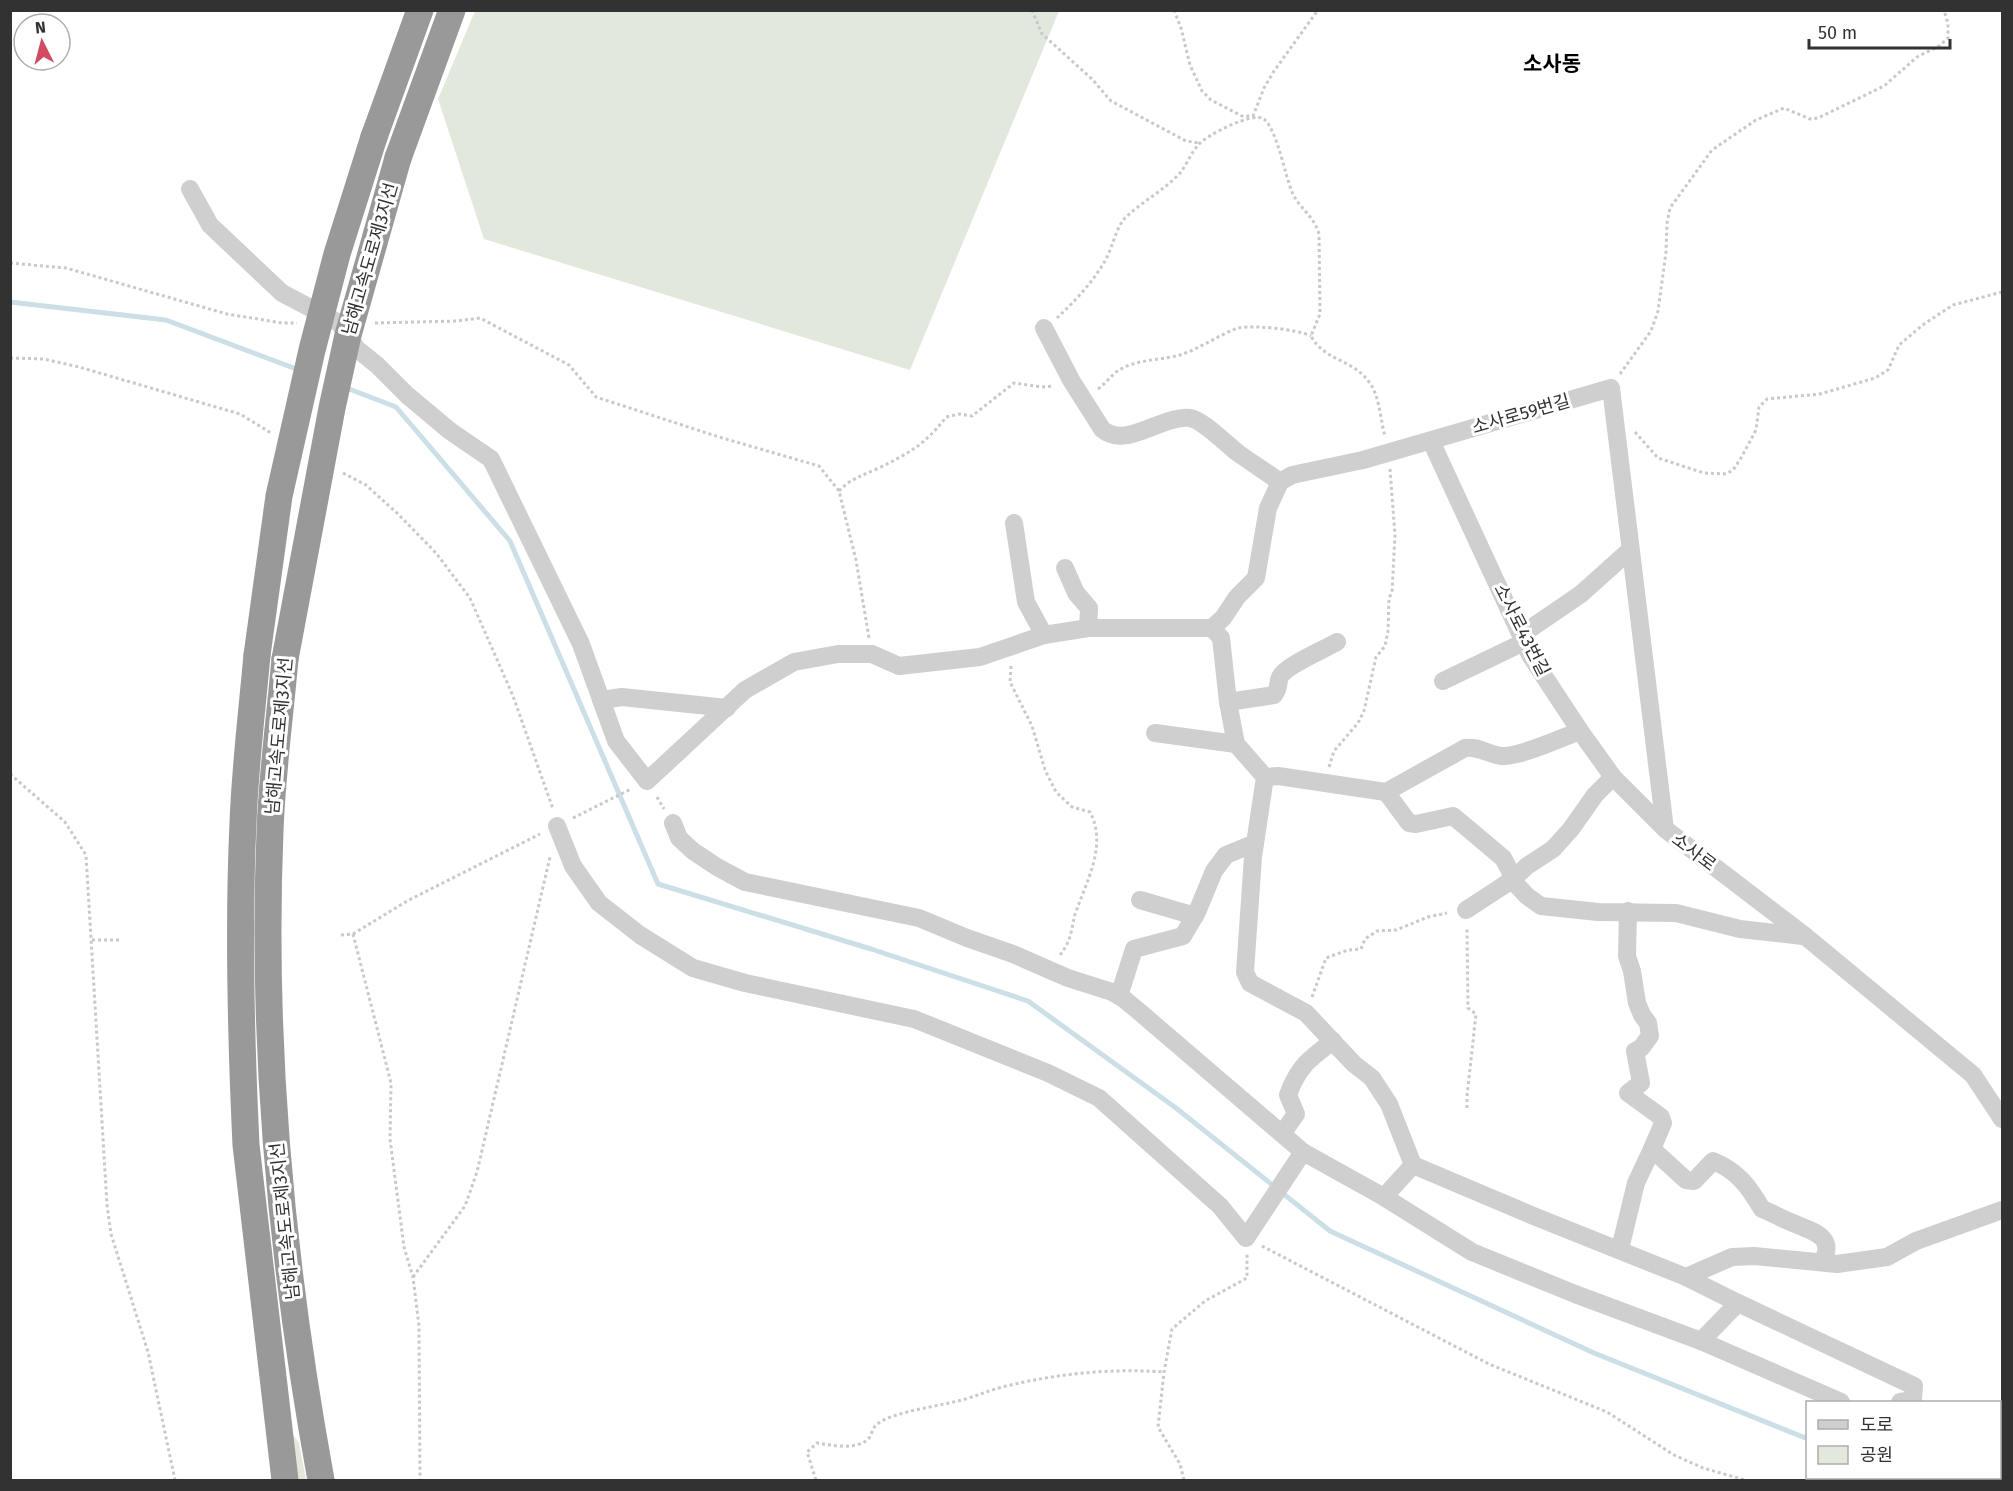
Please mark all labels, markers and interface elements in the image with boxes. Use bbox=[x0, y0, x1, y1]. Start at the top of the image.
north arrow bbox=[12, 12, 72, 72]
scale bar bbox=[1809, 12, 1950, 50]
text: N bbox=[34, 18, 47, 38]
text: 50 m bbox=[1818, 22, 1857, 44]
district label: 소사동 bbox=[1523, 51, 1581, 77]
street label: 남해고속도로제3지선 bbox=[338, 180, 402, 338]
street label: 소사로59번길 bbox=[1469, 390, 1573, 438]
street label: 소사로43번길 bbox=[1489, 580, 1555, 680]
street label: 남해고속도로제3지선 bbox=[261, 656, 297, 816]
street label: 소사로 bbox=[1668, 828, 1720, 876]
street label: 남해고속도로제3지선 bbox=[266, 1141, 304, 1301]
legend bbox=[1806, 1401, 2001, 1479]
text: 도로 bbox=[1860, 1414, 1893, 1436]
text: 공원 bbox=[1860, 1444, 1893, 1466]

